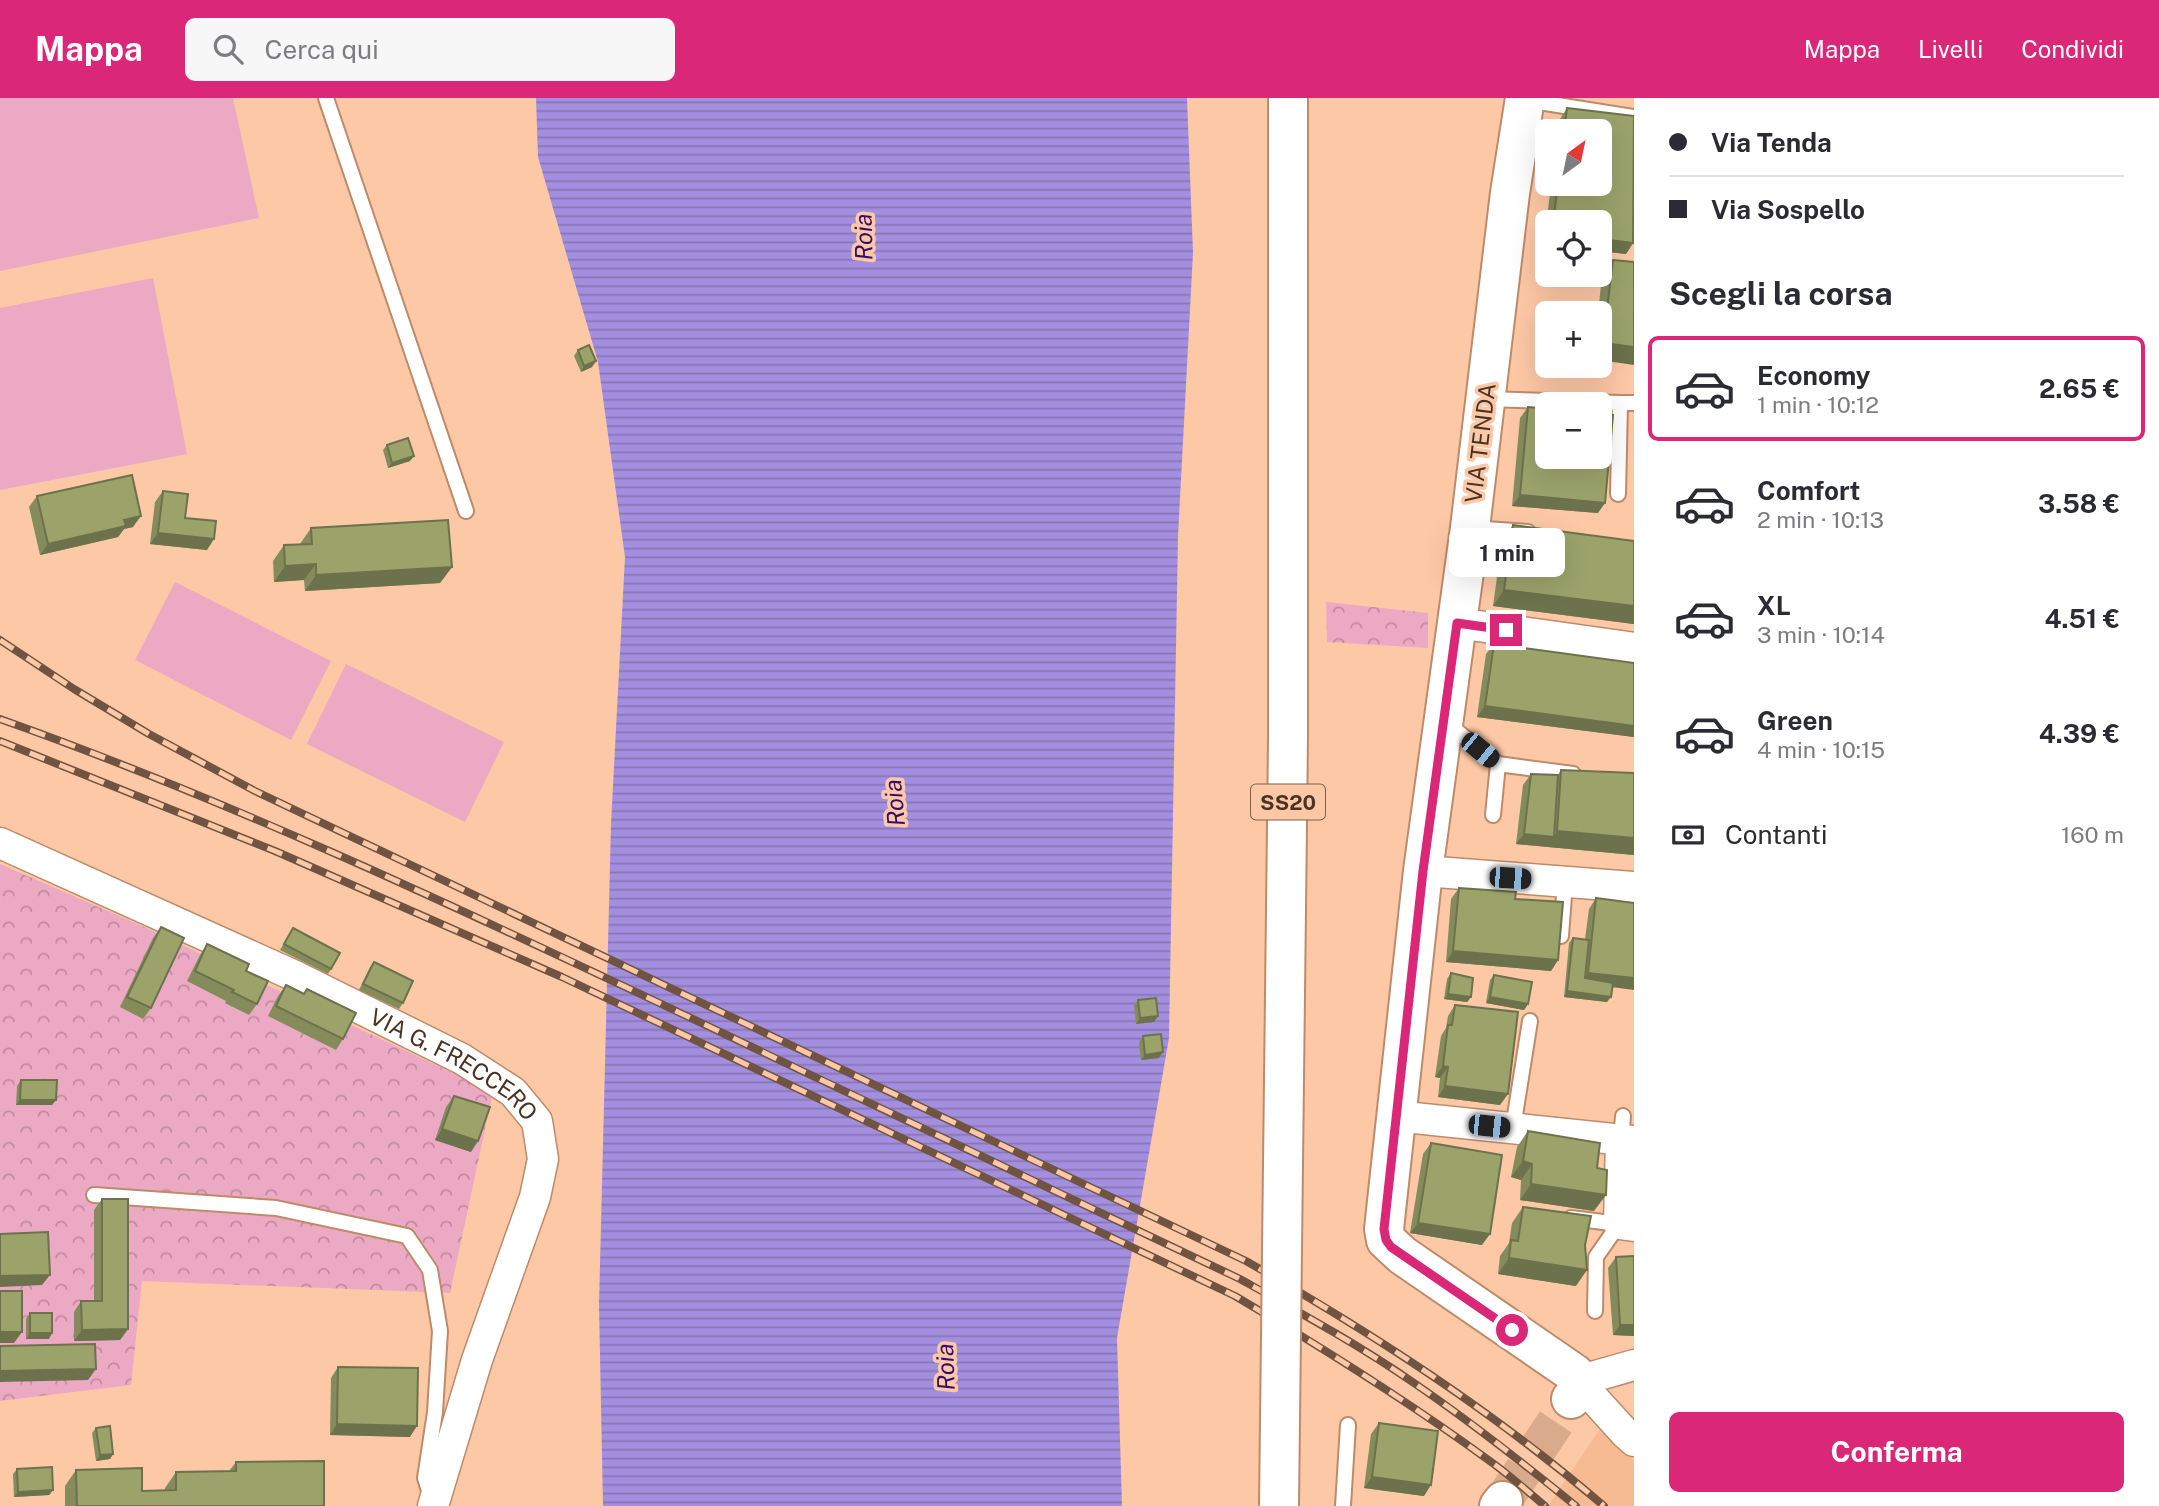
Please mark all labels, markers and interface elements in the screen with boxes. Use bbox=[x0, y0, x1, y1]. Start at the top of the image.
search box bbox=[185, 18, 675, 81]
text: Mappa bbox=[35, 30, 143, 68]
icon: search bbox=[209, 30, 247, 68]
text: Cerca qui bbox=[265, 34, 379, 65]
text: Mappa bbox=[1804, 35, 1880, 63]
text: Livelli bbox=[1918, 35, 1983, 63]
text: Condividi bbox=[2021, 35, 2124, 63]
north arrow bbox=[1535, 119, 1612, 196]
map controls bbox=[1535, 119, 1612, 469]
text: Via Tenda bbox=[1711, 127, 1832, 158]
text: Via Sospello bbox=[1711, 194, 1865, 225]
button: locate bbox=[1535, 210, 1612, 287]
water label: Roia bbox=[849, 213, 877, 261]
text: Scegli la corsa bbox=[1669, 275, 1893, 312]
button: + bbox=[1535, 301, 1612, 378]
icon: car bbox=[1673, 357, 1736, 420]
text: Economy bbox=[1757, 360, 1870, 391]
text: 2.65 € bbox=[2039, 373, 2120, 404]
street label: VIA TENDA bbox=[1459, 381, 1501, 505]
text: 1 min · 10:12 bbox=[1757, 391, 1879, 418]
button: − bbox=[1535, 392, 1612, 469]
icon: car bbox=[1673, 472, 1736, 535]
text: Comfort bbox=[1757, 475, 1860, 506]
text: 3.58 € bbox=[2038, 488, 2120, 519]
text: 2 min · 10:13 bbox=[1757, 506, 1884, 533]
callout: 1 min bbox=[1448, 528, 1564, 578]
text: 1 min bbox=[1479, 539, 1535, 566]
icon: car bbox=[1673, 587, 1736, 650]
text: XL bbox=[1757, 590, 1791, 621]
text: 4.51 € bbox=[2044, 603, 2120, 634]
route end bbox=[1490, 614, 1522, 646]
text: 3 min · 10:14 bbox=[1757, 621, 1885, 648]
icon: car bbox=[1673, 702, 1736, 765]
text: Green bbox=[1757, 705, 1833, 736]
text: 4.39 € bbox=[2039, 718, 2120, 749]
car bbox=[1458, 729, 1503, 771]
text: 4 min · 10:15 bbox=[1757, 736, 1885, 763]
water label: Roia bbox=[878, 778, 910, 828]
road number: SS20 bbox=[1251, 784, 1325, 820]
icon: cash bbox=[1669, 816, 1707, 854]
text: Contanti bbox=[1725, 819, 1827, 850]
text: 160 m bbox=[2061, 821, 2124, 848]
car bbox=[1489, 866, 1532, 890]
street label: VIA G. FRECCERO bbox=[366, 1002, 544, 1125]
car bbox=[1468, 1113, 1511, 1139]
route start bbox=[1496, 1314, 1528, 1346]
water label: Roia bbox=[930, 1343, 960, 1391]
button: Conferma bbox=[1669, 1412, 2124, 1492]

